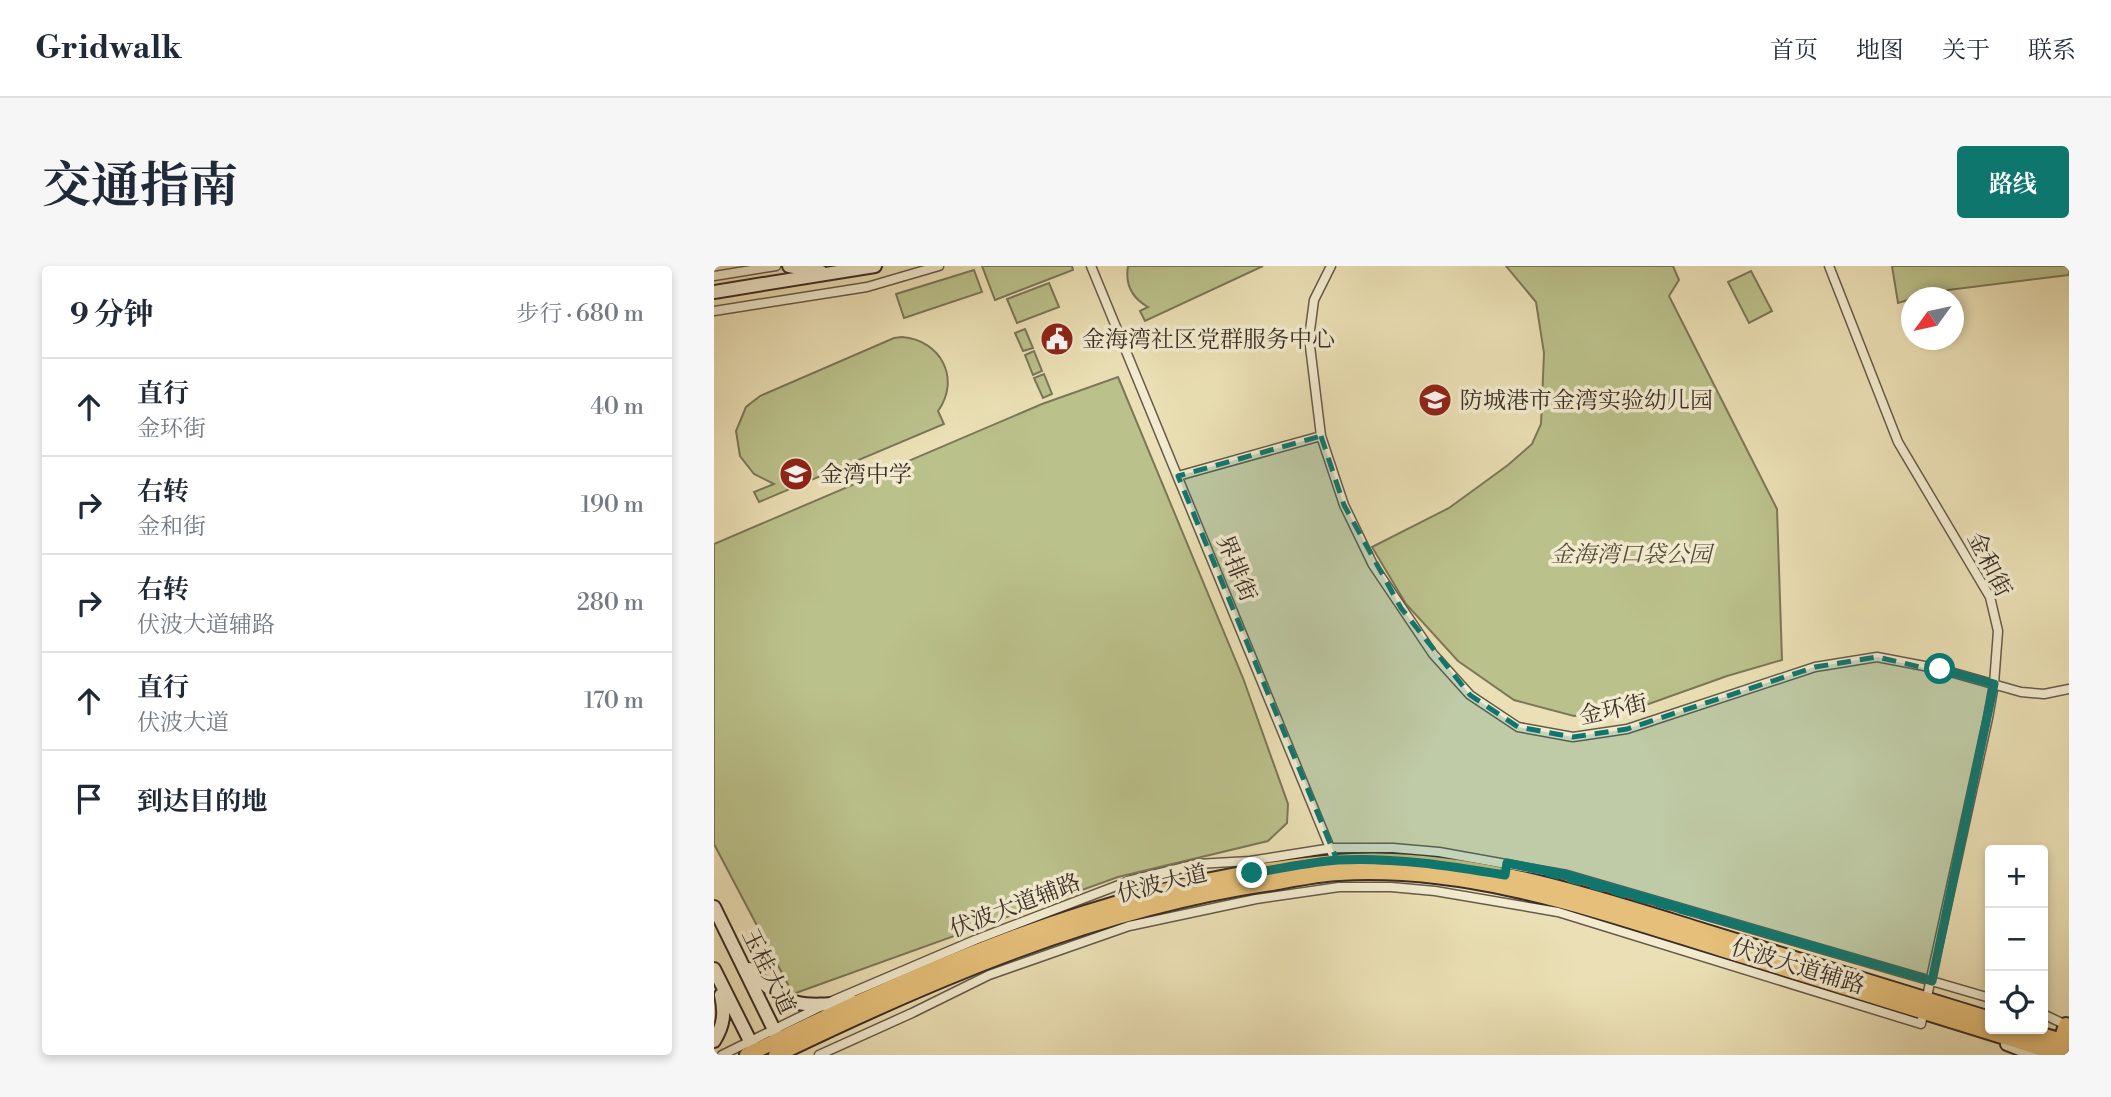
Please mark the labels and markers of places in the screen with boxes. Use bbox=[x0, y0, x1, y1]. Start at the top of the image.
public building icon: 金海湾社区党群服务中心 bbox=[1038, 320, 1076, 358]
place label: 金海湾社区党群服务中心 bbox=[1082, 326, 1335, 354]
school or university icon: 防城港市金湾实验幼儿园 bbox=[1416, 381, 1454, 419]
place label: 防城港市金湾实验幼儿园 bbox=[1460, 387, 1713, 415]
school or university icon: 金湾中学 bbox=[777, 455, 815, 493]
place label: 金湾中学 bbox=[820, 461, 912, 489]

